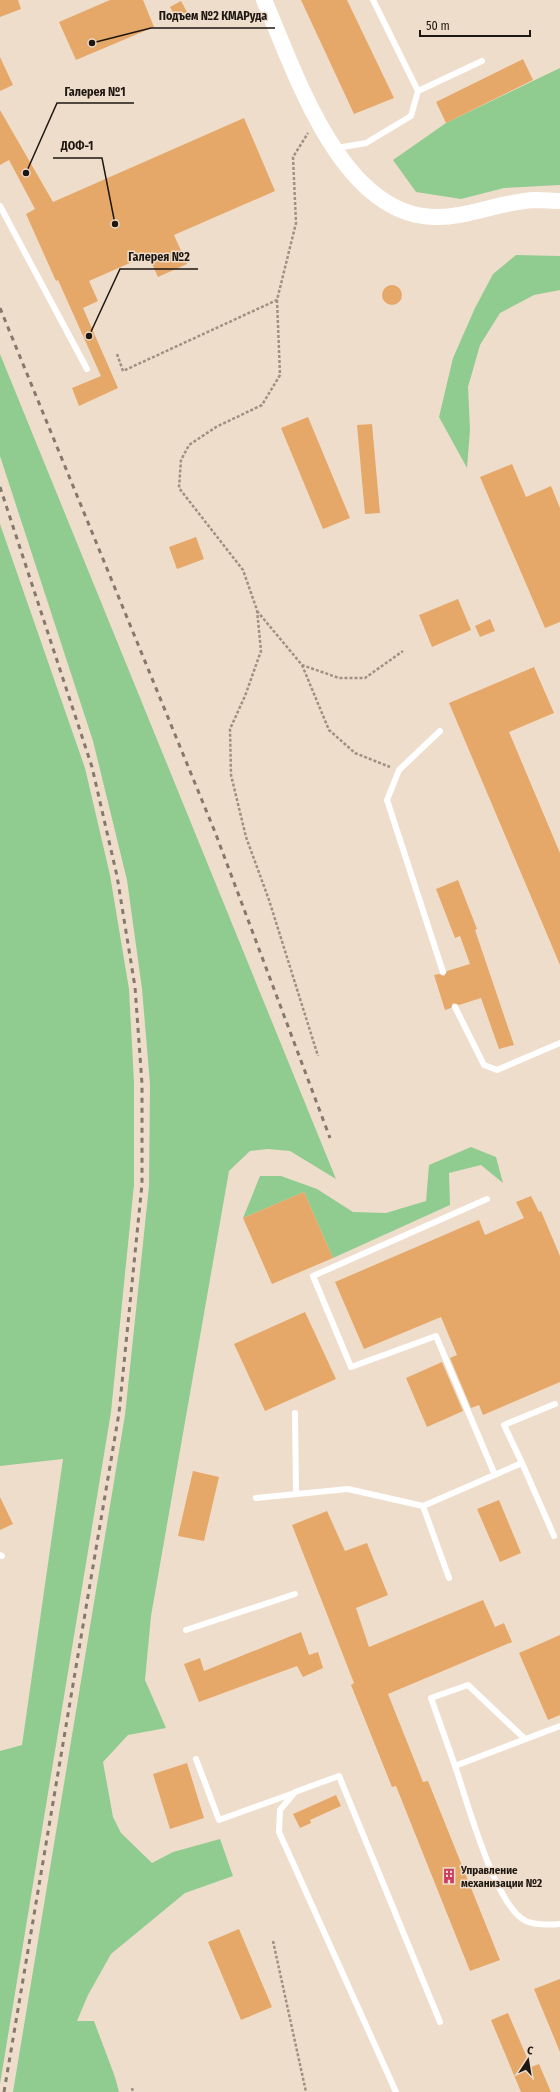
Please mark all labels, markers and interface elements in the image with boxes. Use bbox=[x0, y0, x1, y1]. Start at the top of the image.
callout: Подъем №2 КМАРуда bbox=[151, 4, 275, 28]
text: Подъем №2 КМАРуда bbox=[159, 9, 267, 23]
scale bar bbox=[420, 12, 530, 38]
text: 50 m bbox=[426, 19, 450, 33]
callout: Галерея №1 bbox=[57, 79, 134, 103]
text: Галерея №1 bbox=[65, 85, 125, 99]
callout: ДОФ-1 bbox=[53, 134, 102, 158]
text: ДОФ-1 bbox=[60, 139, 93, 153]
callout: Галерея №2 bbox=[120, 245, 198, 269]
text: Галерея №2 bbox=[128, 250, 190, 264]
place label: Управление механизации №2 bbox=[460, 1864, 542, 1890]
building icon: Управление механизации №2 bbox=[440, 1867, 458, 1885]
north arrow bbox=[508, 2040, 548, 2080]
text: С bbox=[526, 2044, 534, 2058]

